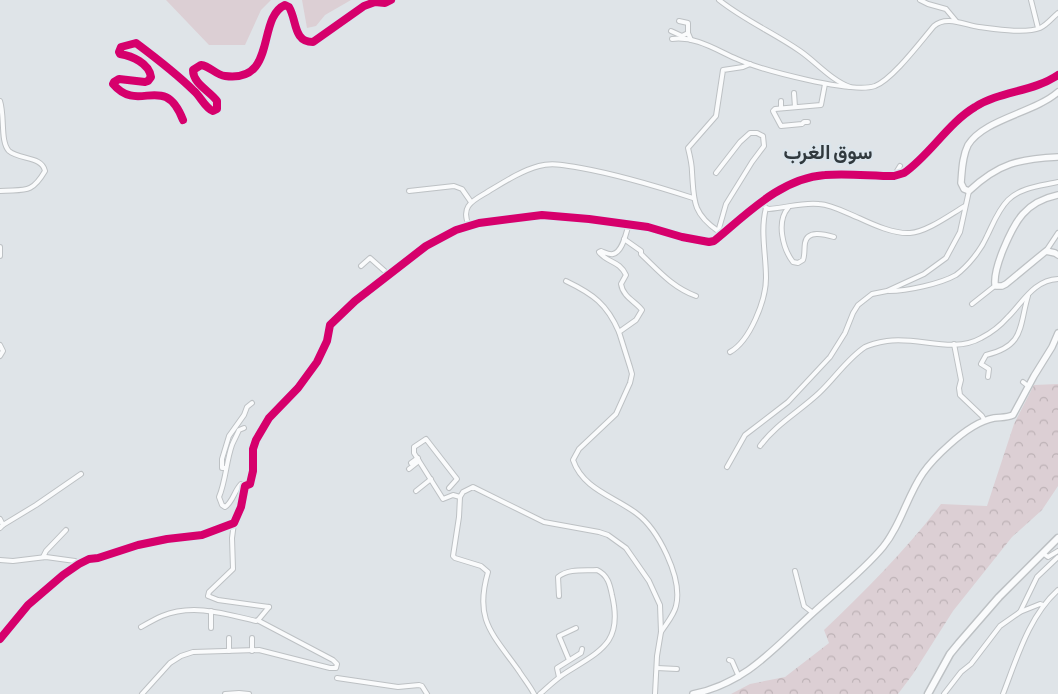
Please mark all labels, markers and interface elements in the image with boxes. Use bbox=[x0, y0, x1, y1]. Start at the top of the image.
district label: سوق الغرب bbox=[783, 143, 873, 165]

